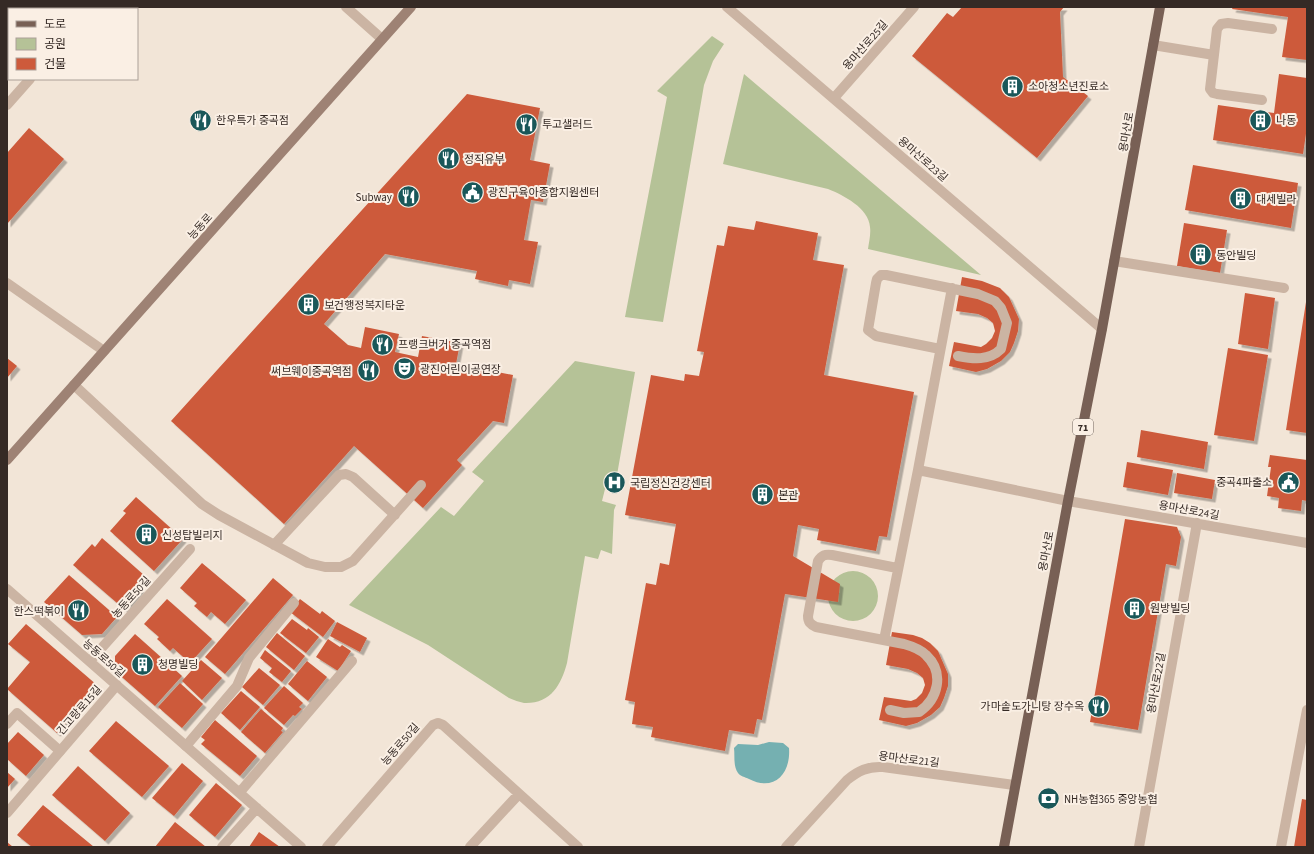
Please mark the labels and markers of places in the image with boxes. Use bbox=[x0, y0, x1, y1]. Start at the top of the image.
building icon: 소아청소년진료소 bbox=[999, 73, 1025, 99]
place label: 소아청소년진료소 bbox=[1028, 79, 1109, 94]
restaurant icon: 한우특가 중곡점 bbox=[188, 107, 214, 133]
building icon: 나동 bbox=[1248, 107, 1274, 133]
restaurant icon: 투고샐러드 bbox=[513, 111, 539, 137]
place label: 한우특가 중곡점 bbox=[216, 113, 289, 128]
place label: 나동 bbox=[1276, 113, 1296, 128]
place label: 투고샐러드 bbox=[542, 117, 593, 132]
restaurant icon: 정직유부 bbox=[436, 146, 462, 172]
place label: 정직유부 bbox=[464, 152, 504, 167]
public building icon: 광진구육아종합지원센터 bbox=[460, 179, 486, 205]
restaurant icon: Subway bbox=[395, 184, 421, 210]
place label: 광진구육아종합지원센터 bbox=[488, 185, 599, 200]
building icon: 대세빌라 bbox=[1228, 186, 1254, 212]
place label: Subway bbox=[356, 190, 392, 205]
place label: 대세빌라 bbox=[1256, 192, 1296, 207]
building icon: 동안빌딩 bbox=[1188, 242, 1214, 268]
place label: 동안빌딩 bbox=[1216, 248, 1256, 263]
building icon: 보건행정복지타운 bbox=[296, 292, 322, 318]
place label: 보건행정복지타운 bbox=[324, 298, 405, 313]
restaurant icon: 프랭크버거 중곡역점 bbox=[370, 331, 396, 357]
place label: 프랭크버거 중곡역점 bbox=[398, 337, 491, 352]
theatre icon: 광진어린이공연장 bbox=[392, 356, 418, 382]
restaurant icon: 써브웨이중곡역점 bbox=[355, 358, 381, 384]
place label: 광진어린이공연장 bbox=[420, 362, 501, 377]
place label: 써브웨이중곡역점 bbox=[271, 364, 352, 379]
public building icon: 중곡4파출소 bbox=[1275, 469, 1301, 495]
hospital icon: 국립정신건강센터 bbox=[601, 470, 627, 496]
place label: 중곡4파출소 bbox=[1216, 475, 1272, 490]
place label: 국립정신건강센터 bbox=[630, 476, 711, 491]
building icon: 본관 bbox=[749, 482, 775, 508]
place label: 본관 bbox=[778, 488, 798, 503]
building icon: 신성탑빌리지 bbox=[133, 522, 159, 548]
place label: 신성탑빌리지 bbox=[162, 528, 223, 543]
building icon: 원방빌딩 bbox=[1121, 595, 1147, 621]
restaurant icon: 한스떡볶이 bbox=[66, 598, 92, 624]
place label: 원방빌딩 bbox=[1150, 601, 1190, 616]
place label: 한스떡볶이 bbox=[13, 604, 64, 619]
building icon: 청명빌딩 bbox=[129, 651, 155, 677]
place label: 청명빌딩 bbox=[158, 657, 198, 672]
restaurant icon: 가마솥도가니탕 장수옥 bbox=[1086, 693, 1112, 719]
place label: 가마솥도가니탕 장수옥 bbox=[981, 699, 1084, 714]
bank icon: NH농협365 중앙농협 bbox=[1036, 786, 1062, 812]
place label: NH농협365 중앙농협 bbox=[1064, 792, 1158, 807]

